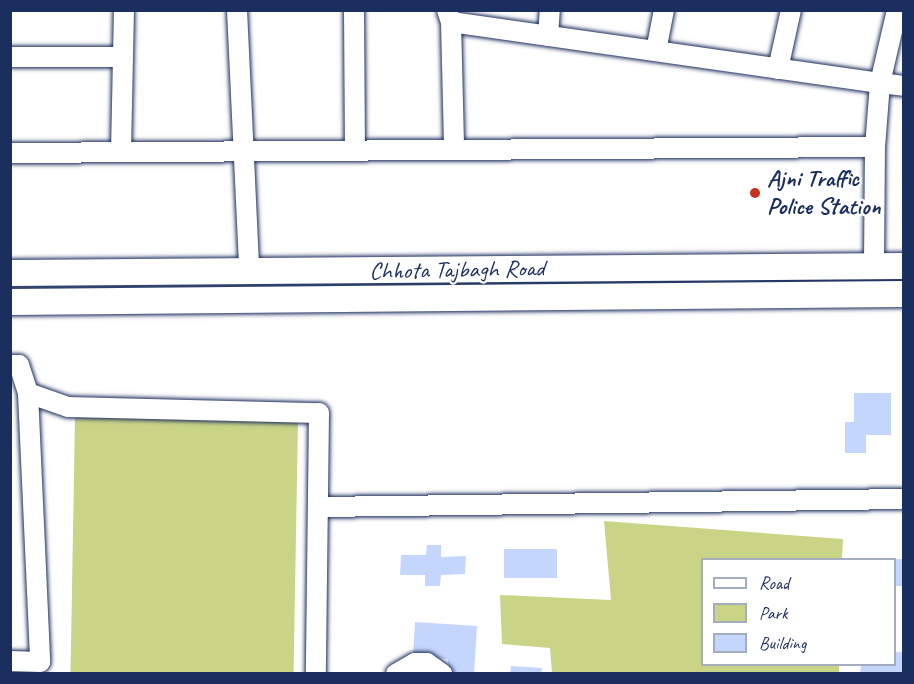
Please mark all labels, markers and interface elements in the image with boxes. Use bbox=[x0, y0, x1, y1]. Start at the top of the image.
place label: Ajni Traffic Police Station bbox=[767, 165, 881, 221]
marker: Ajni Traffic Police Station bbox=[748, 186, 762, 200]
street label: Chhota Tajbagh Road bbox=[369, 254, 545, 286]
legend bbox=[701, 558, 896, 666]
text: Road bbox=[759, 572, 789, 594]
text: Park bbox=[759, 602, 788, 624]
text: Building bbox=[759, 632, 806, 654]

